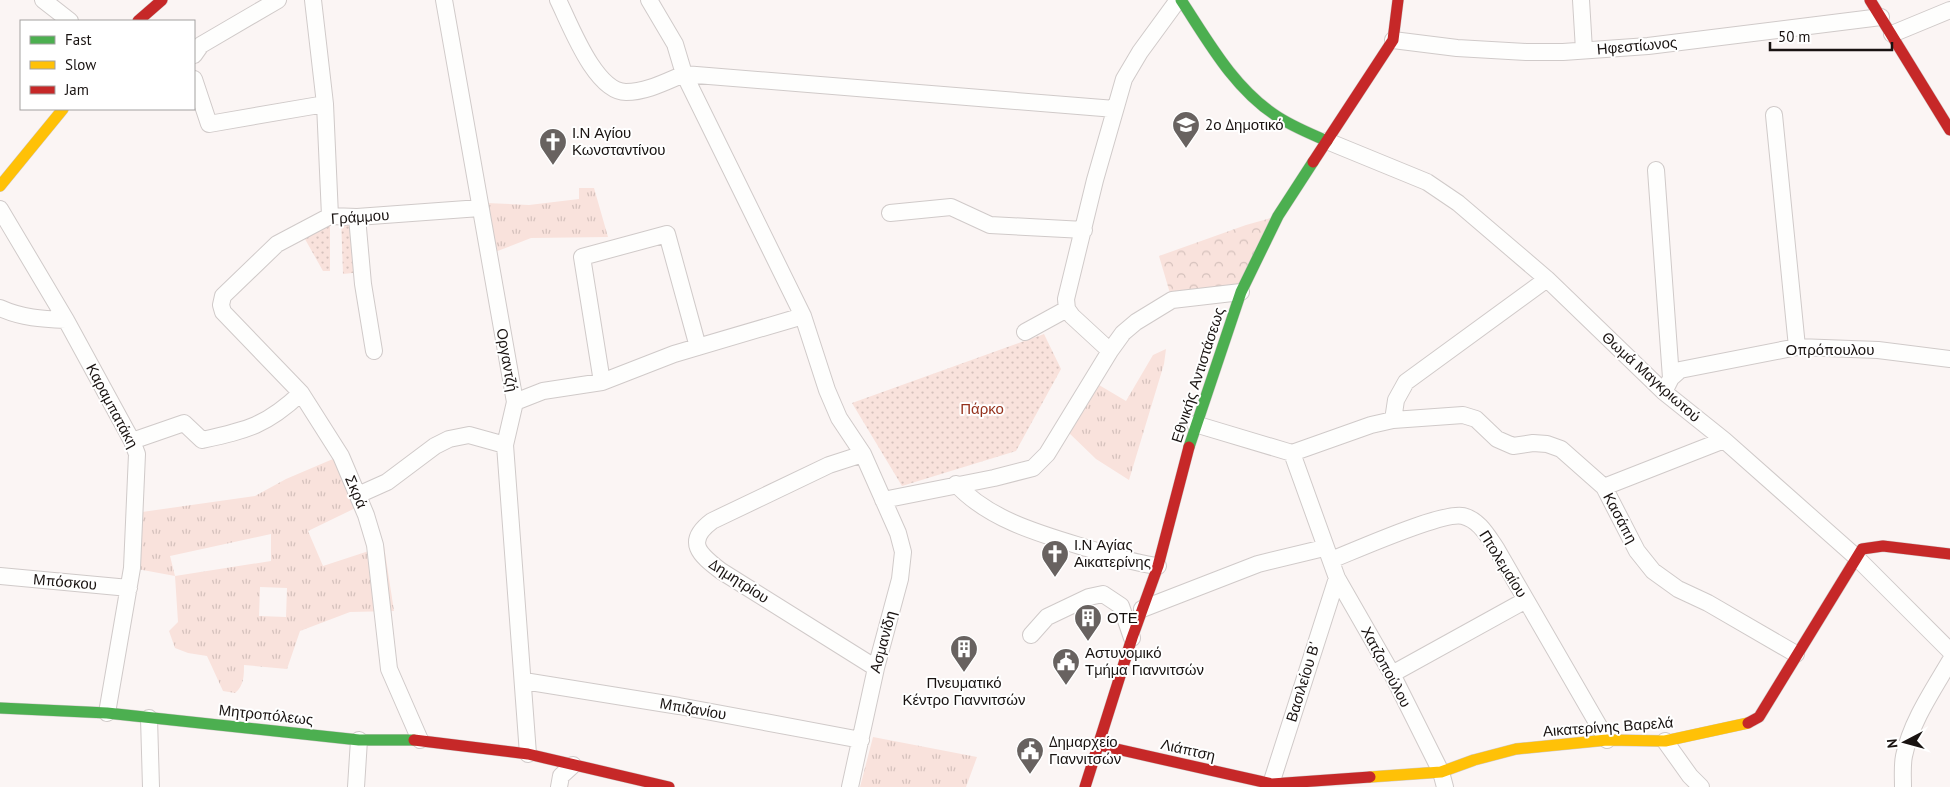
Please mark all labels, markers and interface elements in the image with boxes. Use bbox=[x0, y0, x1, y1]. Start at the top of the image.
legend bbox=[20, 20, 195, 110]
scale bar bbox=[1770, 20, 1892, 52]
text: 50 m bbox=[1778, 27, 1811, 46]
text: Fast bbox=[65, 30, 92, 49]
street label: Ηφεστίωνος bbox=[1596, 33, 1678, 58]
text: Slow bbox=[65, 55, 96, 74]
text: Jam bbox=[64, 80, 89, 99]
school or university icon: 2ο Δημοτικό bbox=[1171, 110, 1201, 149]
place label: 2ο Δημοτικό bbox=[1205, 115, 1284, 134]
place label: Ι.Ν Αγίου Κωνσταντίνου bbox=[572, 123, 665, 159]
church icon: Ι.Ν Αγίου Κωνσταντίνου bbox=[538, 127, 568, 166]
street label: Γράμμου bbox=[330, 205, 390, 228]
street label: Εθνικής Αντιστάσεως bbox=[1167, 305, 1228, 445]
street label: Οργαντζή bbox=[493, 327, 522, 393]
street label: Θωμά Μαγκριωτού bbox=[1598, 327, 1705, 426]
street label: Οπρόπουλου bbox=[1786, 340, 1874, 359]
street label: Καραμπατάκη bbox=[82, 360, 143, 451]
park label: Πάρκο bbox=[960, 399, 1004, 418]
street label: Σκρά bbox=[341, 472, 372, 511]
street label: Κασάπη bbox=[1599, 489, 1642, 546]
street label: Πτολεμαίου bbox=[1475, 527, 1532, 601]
place label: Ι.Ν Αγίας Αικατερίνης bbox=[1074, 535, 1151, 571]
church icon: Ι.Ν Αγίας Αικατερίνης bbox=[1040, 539, 1070, 578]
street label: Δημητρίου bbox=[706, 554, 773, 607]
street label: Μπόσκου bbox=[32, 569, 98, 594]
building icon: ΟΤΕ bbox=[1073, 603, 1103, 642]
place label: ΟΤΕ bbox=[1107, 608, 1138, 627]
street label: Ασμανίδη bbox=[865, 609, 900, 675]
street label: Χατζοπούλου bbox=[1357, 623, 1416, 710]
building icon: Πνευματικό Κέντρο Γιαννιτσών bbox=[949, 634, 979, 673]
street label: Βασιλείου Β' bbox=[1281, 640, 1324, 724]
place label: Αστυνομικό Τμήμα Γιαννιτσών bbox=[1085, 643, 1204, 679]
public building icon: Αστυνομικό Τμήμα Γιαννιτσών bbox=[1051, 647, 1081, 686]
place label: Πνευματικό Κέντρο Γιαννιτσών bbox=[902, 673, 1026, 709]
street label: Μπιζανίου bbox=[658, 693, 728, 724]
street label: Μητροπόλεως bbox=[218, 700, 314, 729]
street label: Αικατερίνης Βαρελά bbox=[1542, 712, 1674, 741]
north arrow bbox=[1880, 717, 1930, 767]
place label: Δημαρχείο Γιαννιτσών bbox=[1049, 732, 1121, 768]
street label: Λιάπτση bbox=[1159, 734, 1217, 765]
public building icon: Δημαρχείο Γιαννιτσών bbox=[1015, 736, 1045, 775]
text: N bbox=[1883, 738, 1902, 749]

